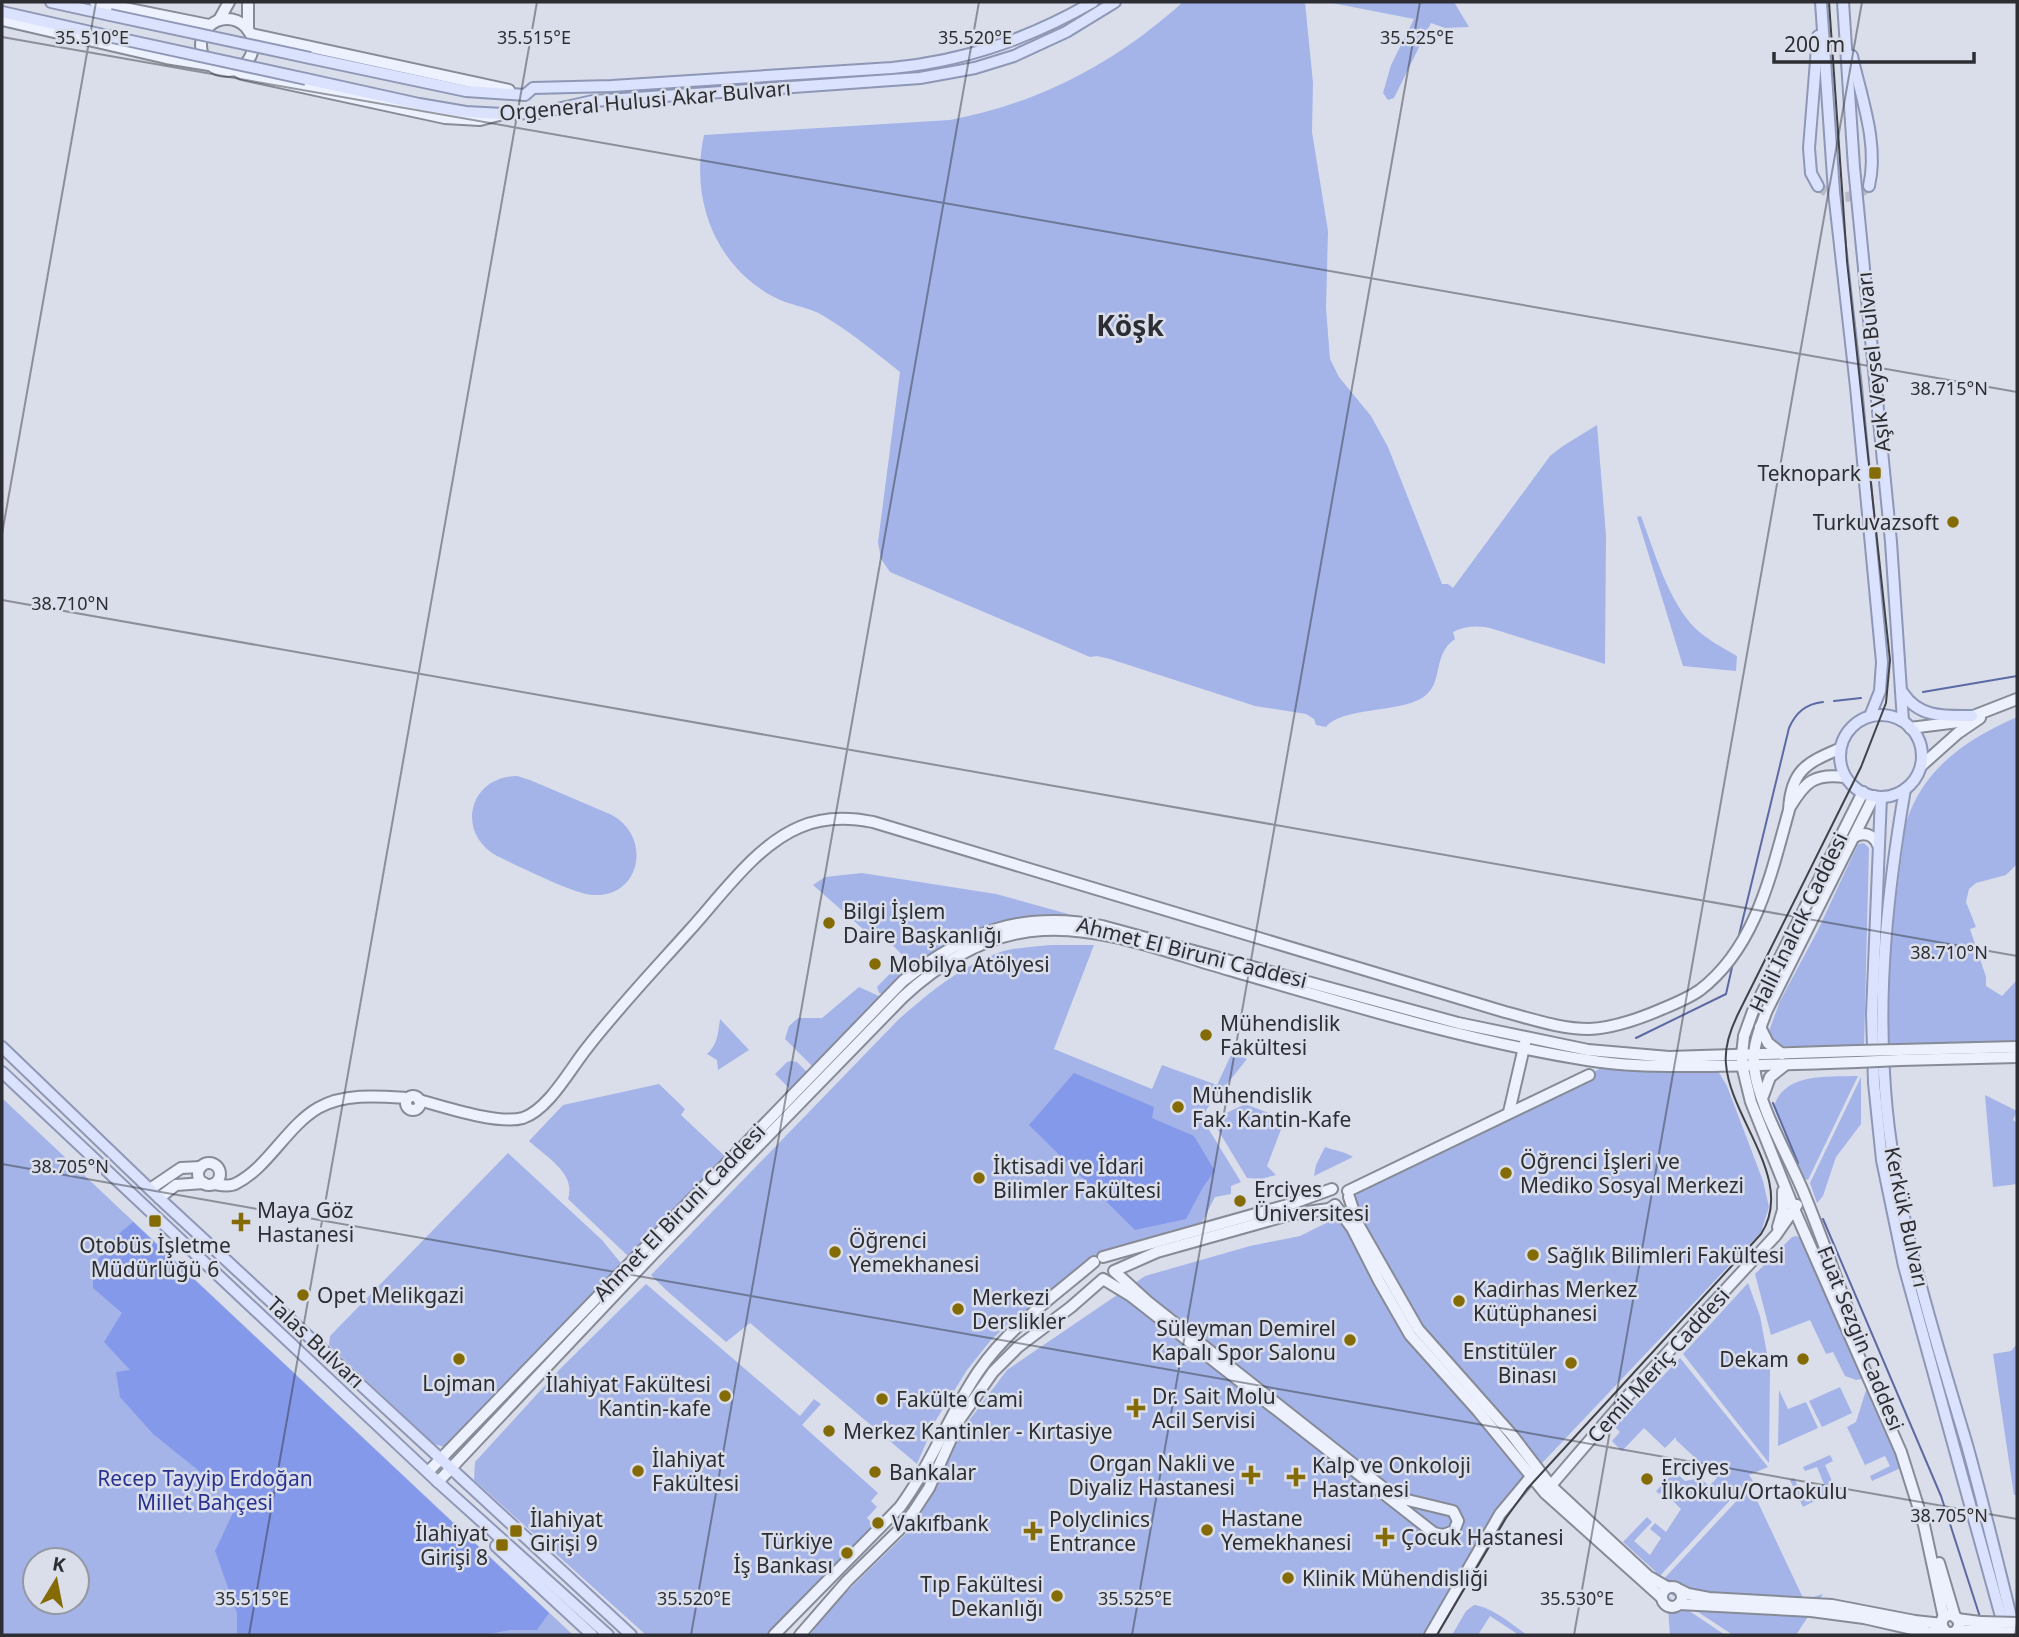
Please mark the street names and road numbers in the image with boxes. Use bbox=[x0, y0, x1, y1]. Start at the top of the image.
street label: Orgeneral Hulusi Akar Bulvarı bbox=[498, 73, 792, 127]
street label: Aşık Veysel Bulvarı bbox=[1850, 270, 1896, 454]
street label: Halil İnalcık Caddesi bbox=[1742, 827, 1854, 1017]
street label: Ahmet El Biruni Caddesi bbox=[1074, 910, 1310, 994]
street label: Ahmet El Biruni Caddesi bbox=[587, 1117, 771, 1307]
street label: Kerkük Bulvarı bbox=[1878, 1144, 1936, 1290]
street label: Fuat Sezgin Caddesi bbox=[1811, 1242, 1911, 1434]
street label: Cemil Meriç Caddesi bbox=[1581, 1281, 1735, 1449]
street label: Talas Bulvarı bbox=[261, 1290, 371, 1394]

